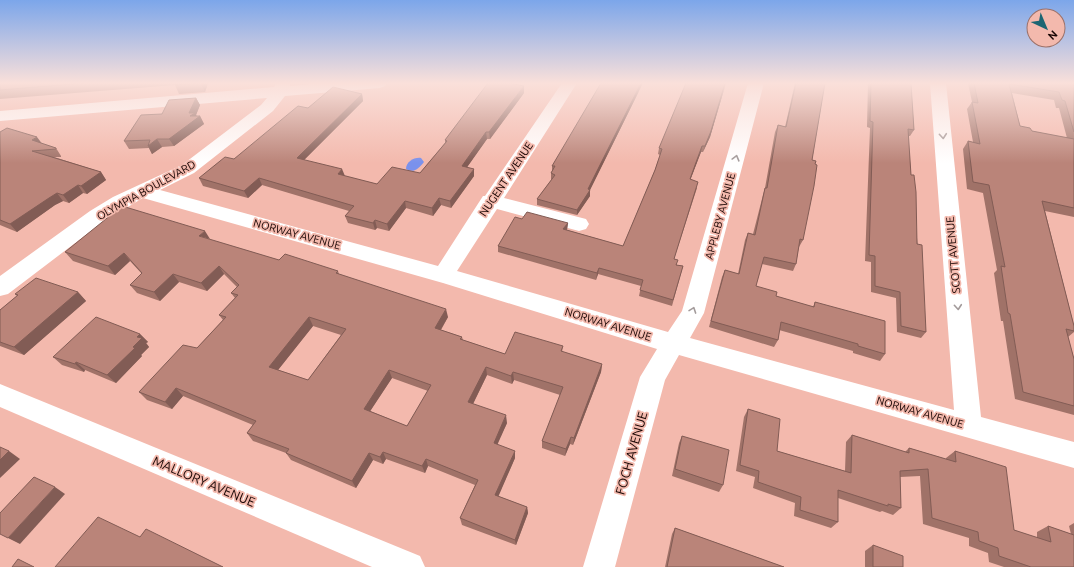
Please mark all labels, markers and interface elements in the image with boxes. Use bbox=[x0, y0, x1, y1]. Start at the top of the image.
north arrow bbox=[1026, 8, 1066, 48]
text: N bbox=[1046, 28, 1060, 42]
one-way arrow bbox=[938, 133, 947, 139]
street label: NUGENT AVENUE bbox=[477, 140, 535, 218]
one-way arrow bbox=[731, 155, 739, 161]
street label: OLYMPIA BOULEVARD bbox=[95, 158, 198, 222]
street label: APPLEBY AVENUE bbox=[703, 171, 737, 261]
street label: SCOTT AVENUE bbox=[944, 216, 962, 294]
street label: NORWAY AVENUE bbox=[252, 217, 342, 251]
one-way arrow bbox=[954, 304, 963, 310]
street label: NORWAY AVENUE bbox=[563, 305, 653, 343]
one-way arrow bbox=[688, 306, 697, 313]
street label: NORWAY AVENUE bbox=[875, 394, 965, 430]
street label: FOCH AVENUE bbox=[612, 410, 650, 496]
street label: MALLORY AVENUE bbox=[151, 453, 257, 509]

